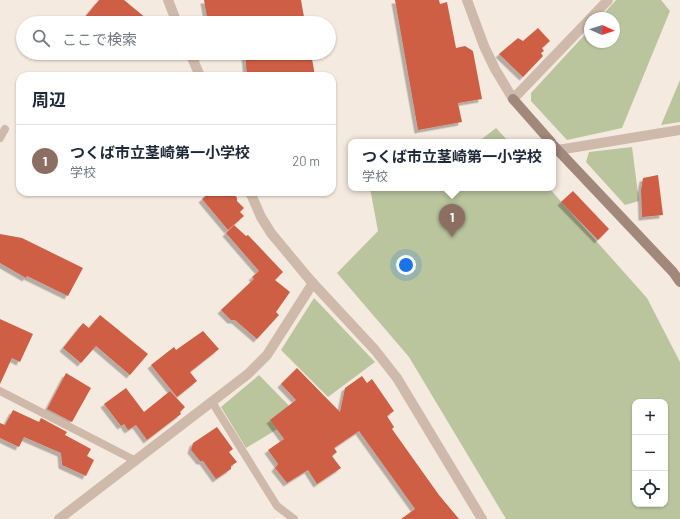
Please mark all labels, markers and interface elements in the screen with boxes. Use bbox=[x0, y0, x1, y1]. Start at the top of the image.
north arrow bbox=[584, 12, 620, 48]
search box bbox=[16, 16, 336, 60]
icon: search bbox=[30, 27, 52, 49]
text: ここで検索 bbox=[62, 30, 137, 48]
text: 周辺 bbox=[32, 89, 66, 109]
popup bbox=[348, 139, 556, 191]
text: つくば市立茎崎第一小学校 bbox=[70, 143, 250, 161]
text: つくば市立茎崎第一小学校 bbox=[362, 147, 542, 165]
text: 1 bbox=[43, 153, 47, 169]
text: 20 m bbox=[292, 153, 320, 169]
text: 学校 bbox=[70, 164, 96, 180]
text: 学校 bbox=[362, 168, 388, 184]
pin: 1 bbox=[439, 204, 465, 237]
your location bbox=[396, 255, 416, 275]
map controls bbox=[632, 399, 668, 507]
button: + bbox=[632, 399, 668, 435]
button: − bbox=[632, 435, 668, 471]
button: locate bbox=[632, 471, 668, 507]

